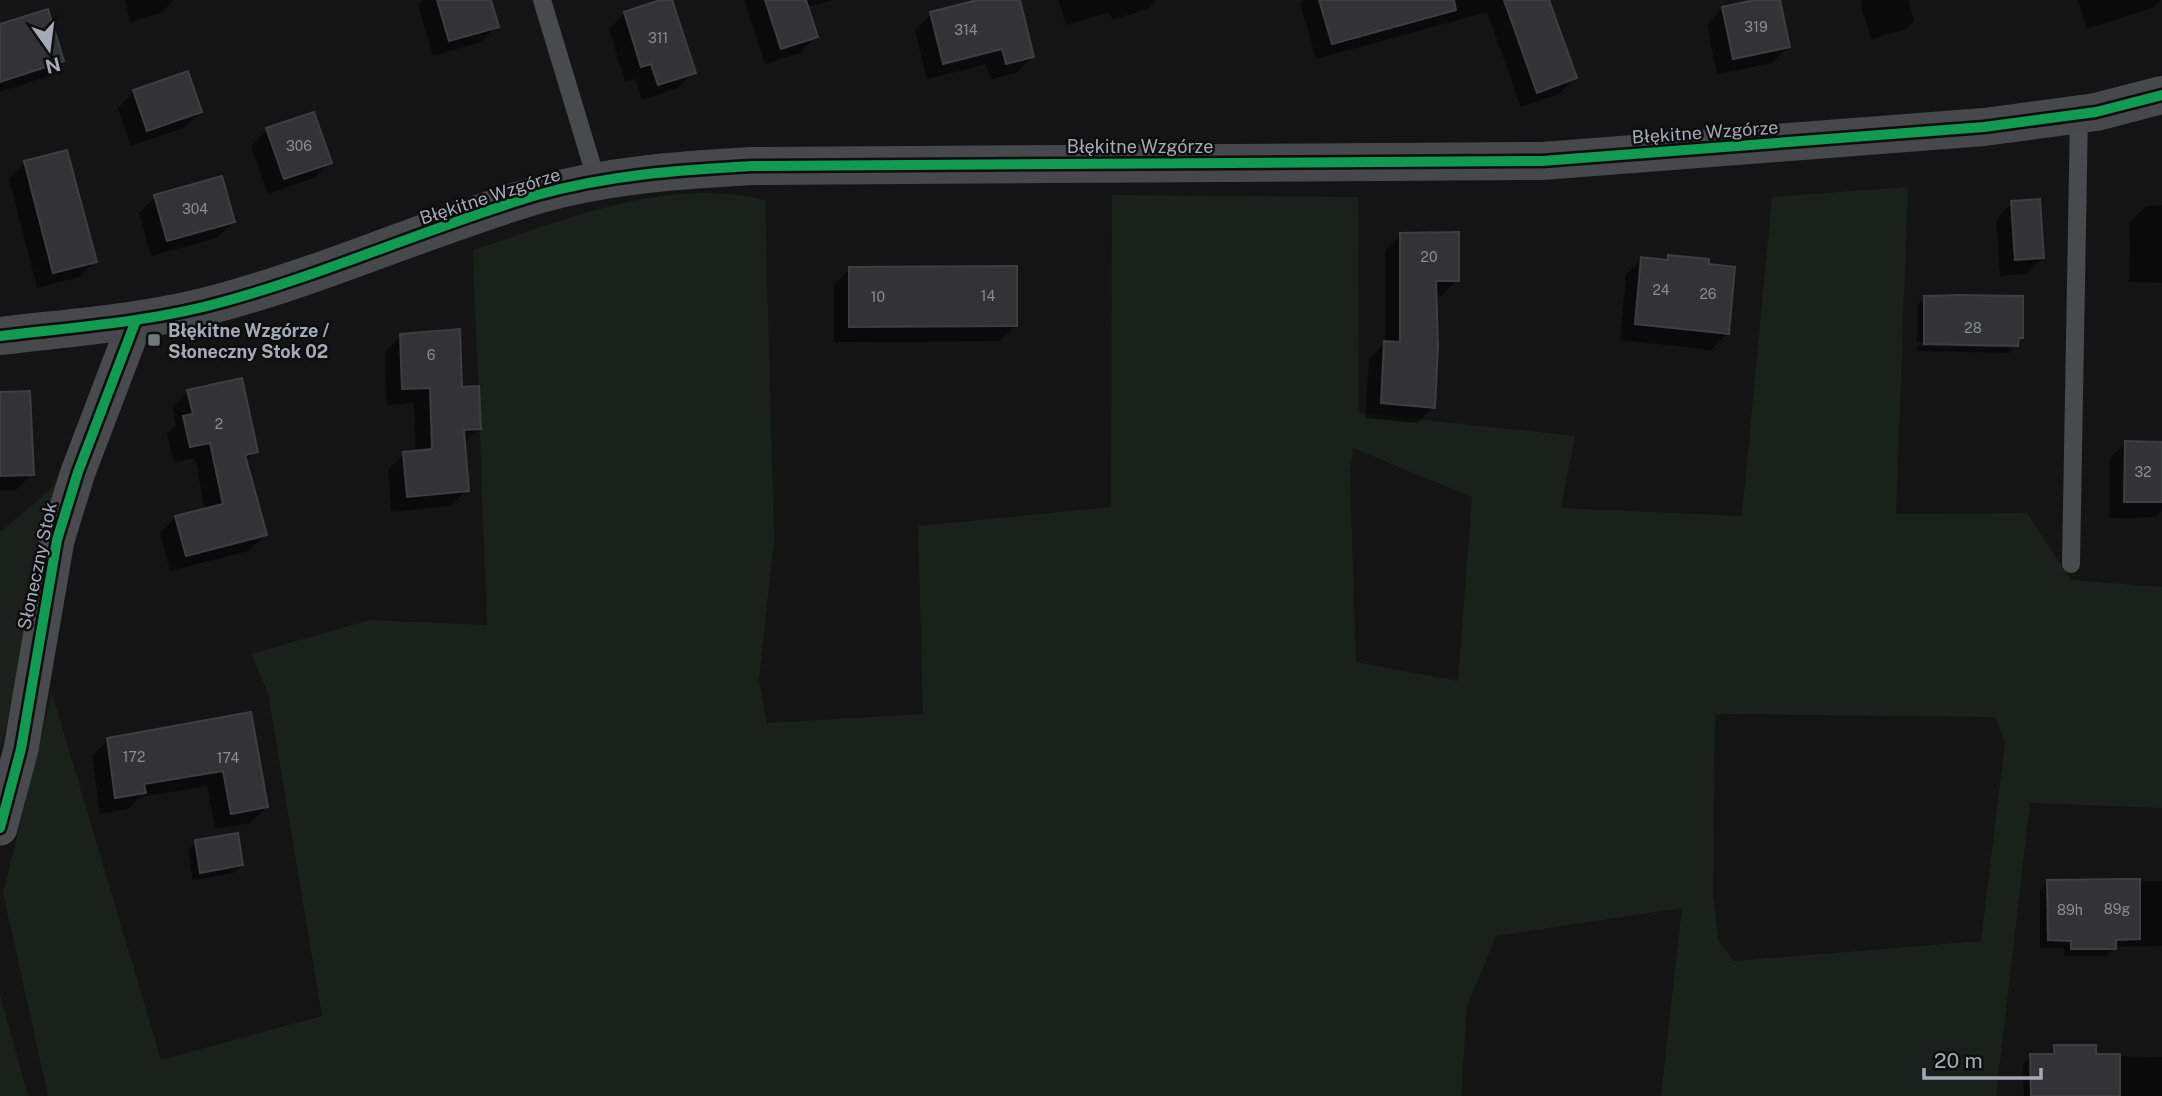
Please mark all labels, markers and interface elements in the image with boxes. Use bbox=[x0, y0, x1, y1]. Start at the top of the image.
north arrow bbox=[14, 14, 84, 84]
house number: 319 bbox=[1744, 19, 1768, 35]
house number: 314 bbox=[954, 22, 978, 38]
house number: 311 bbox=[648, 30, 668, 46]
text: N bbox=[43, 53, 63, 78]
street label: Błękitne Wzgórze bbox=[1631, 116, 1779, 148]
street label: Błękitne Wzgórze bbox=[1067, 136, 1213, 157]
house number: 306 bbox=[286, 138, 312, 154]
street label: Błękitne Wzgórze bbox=[417, 163, 563, 229]
house number: 304 bbox=[182, 201, 208, 217]
house number: 20 bbox=[1421, 249, 1437, 265]
house number: 24 bbox=[1652, 282, 1670, 298]
house number: 26 bbox=[1699, 286, 1717, 302]
house number: 14 bbox=[981, 288, 995, 304]
house number: 10 bbox=[871, 289, 885, 305]
place label: Błękitne Wzgórze / Słoneczny Stok 02 bbox=[168, 320, 329, 362]
house number: 28 bbox=[1964, 320, 1982, 336]
marker: Błękitne Wzgórze / Słoneczny Stok 02 bbox=[146, 332, 162, 348]
house number: 6 bbox=[427, 347, 436, 363]
house number: 2 bbox=[215, 416, 223, 432]
house number: 32 bbox=[2134, 464, 2152, 480]
street label: Słoneczny Stok bbox=[13, 500, 61, 632]
house number: 172 bbox=[123, 749, 145, 765]
house number: 174 bbox=[217, 750, 239, 766]
house number: 89g bbox=[2104, 901, 2130, 917]
house number: 89h bbox=[2057, 902, 2083, 918]
scale bar bbox=[1924, 1036, 2041, 1080]
text: 20 m bbox=[1934, 1048, 1983, 1073]

